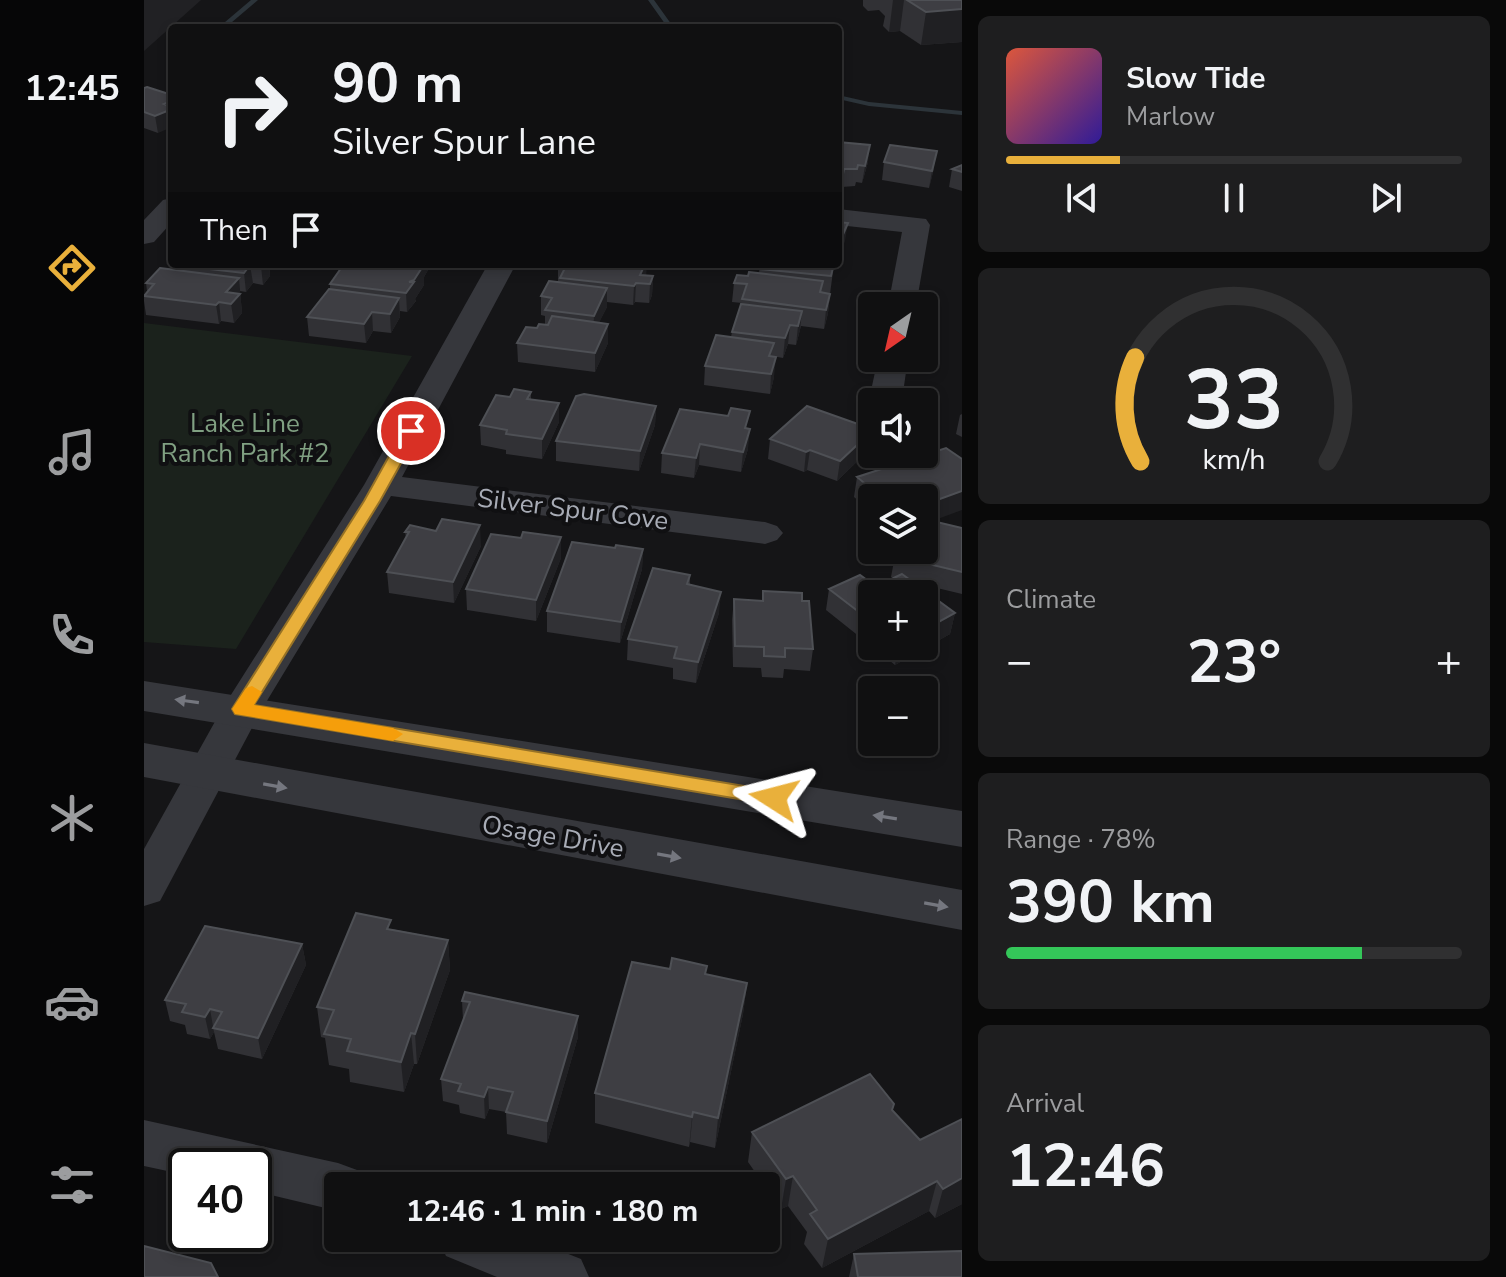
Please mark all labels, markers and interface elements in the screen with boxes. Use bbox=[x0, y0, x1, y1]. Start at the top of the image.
text: 90 m bbox=[332, 45, 463, 122]
icon: right bbox=[200, 56, 304, 160]
text: Slow Tide bbox=[1126, 58, 1266, 99]
text: 12:45 bbox=[24, 64, 120, 113]
text: Marlow bbox=[1126, 99, 1215, 134]
text: Silver Spur Lane bbox=[332, 118, 596, 167]
icon: previous bbox=[1060, 176, 1104, 220]
icon: pause bbox=[1212, 176, 1256, 220]
icon: next bbox=[1364, 176, 1408, 220]
icon: arrive bbox=[284, 208, 328, 252]
text: Then bbox=[200, 210, 268, 251]
icon: directions bbox=[44, 240, 100, 296]
north arrow bbox=[858, 292, 938, 372]
map controls bbox=[858, 292, 938, 756]
text: 33 bbox=[1184, 344, 1284, 457]
button: sound bbox=[858, 388, 938, 468]
pin bbox=[377, 397, 445, 465]
park label: Lake Line Ranch Park #2 bbox=[160, 406, 330, 471]
icon: arrive bbox=[389, 409, 433, 453]
icon: music bbox=[44, 424, 100, 480]
text: km/h bbox=[1203, 440, 1265, 479]
street label: Silver Spur Cove bbox=[475, 480, 670, 539]
button: layers bbox=[858, 484, 938, 564]
button: + bbox=[858, 580, 938, 660]
text: Climate bbox=[1006, 582, 1096, 617]
icon: phone bbox=[44, 607, 100, 663]
text: 23° bbox=[1187, 621, 1281, 703]
text: − bbox=[1006, 632, 1032, 692]
text: + bbox=[1436, 632, 1462, 692]
button: − bbox=[858, 676, 938, 756]
one-way arrow bbox=[174, 695, 199, 708]
position arrow bbox=[732, 756, 816, 840]
one-way arrow bbox=[263, 780, 288, 792]
icon: climate bbox=[44, 790, 100, 846]
street label: Osage Drive bbox=[479, 807, 627, 866]
one-way arrow bbox=[872, 810, 897, 822]
text: Range · 78% bbox=[1006, 822, 1156, 857]
one-way arrow bbox=[657, 851, 682, 863]
text: 390 km bbox=[1006, 861, 1215, 943]
one-way arrow bbox=[924, 900, 949, 912]
icon: car bbox=[44, 974, 100, 1030]
text: Arrival bbox=[1006, 1086, 1084, 1121]
text: 12:46 bbox=[1006, 1125, 1165, 1207]
speed limit sign: 40 bbox=[168, 1148, 272, 1252]
icon: filters bbox=[44, 1157, 100, 1213]
text: 12:46 · 1 min · 180 m bbox=[406, 1191, 698, 1232]

